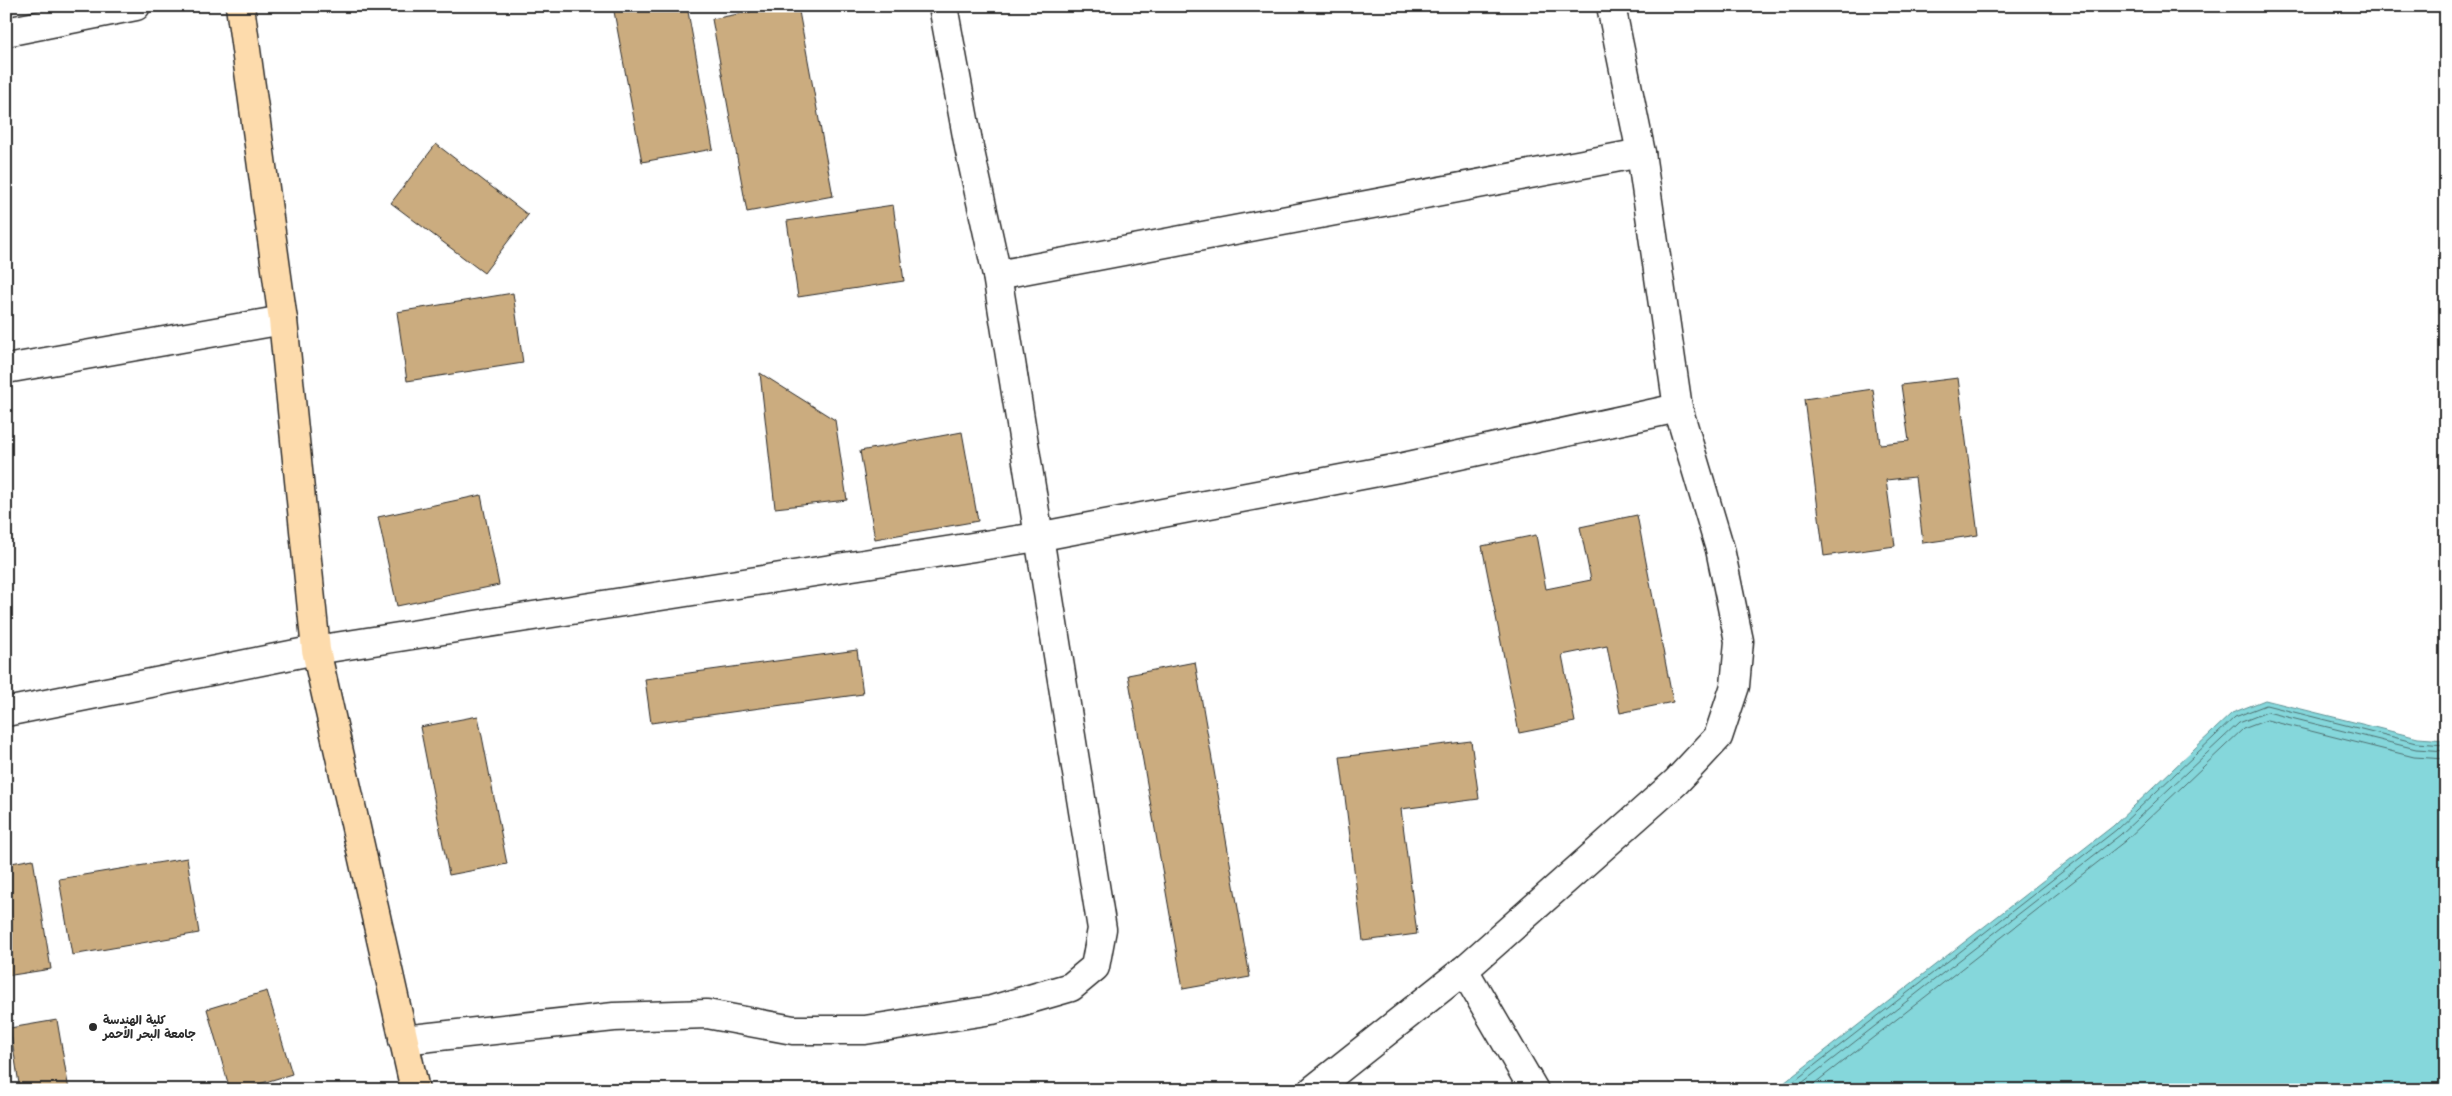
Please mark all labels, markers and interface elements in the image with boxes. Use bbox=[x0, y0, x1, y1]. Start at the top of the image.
place label: كلية الهندسة جامعة البحر الأحمر bbox=[102, 1012, 196, 1042]
marker: كلية الهندسة جامعة البحر الأحمر bbox=[87, 1021, 99, 1033]

